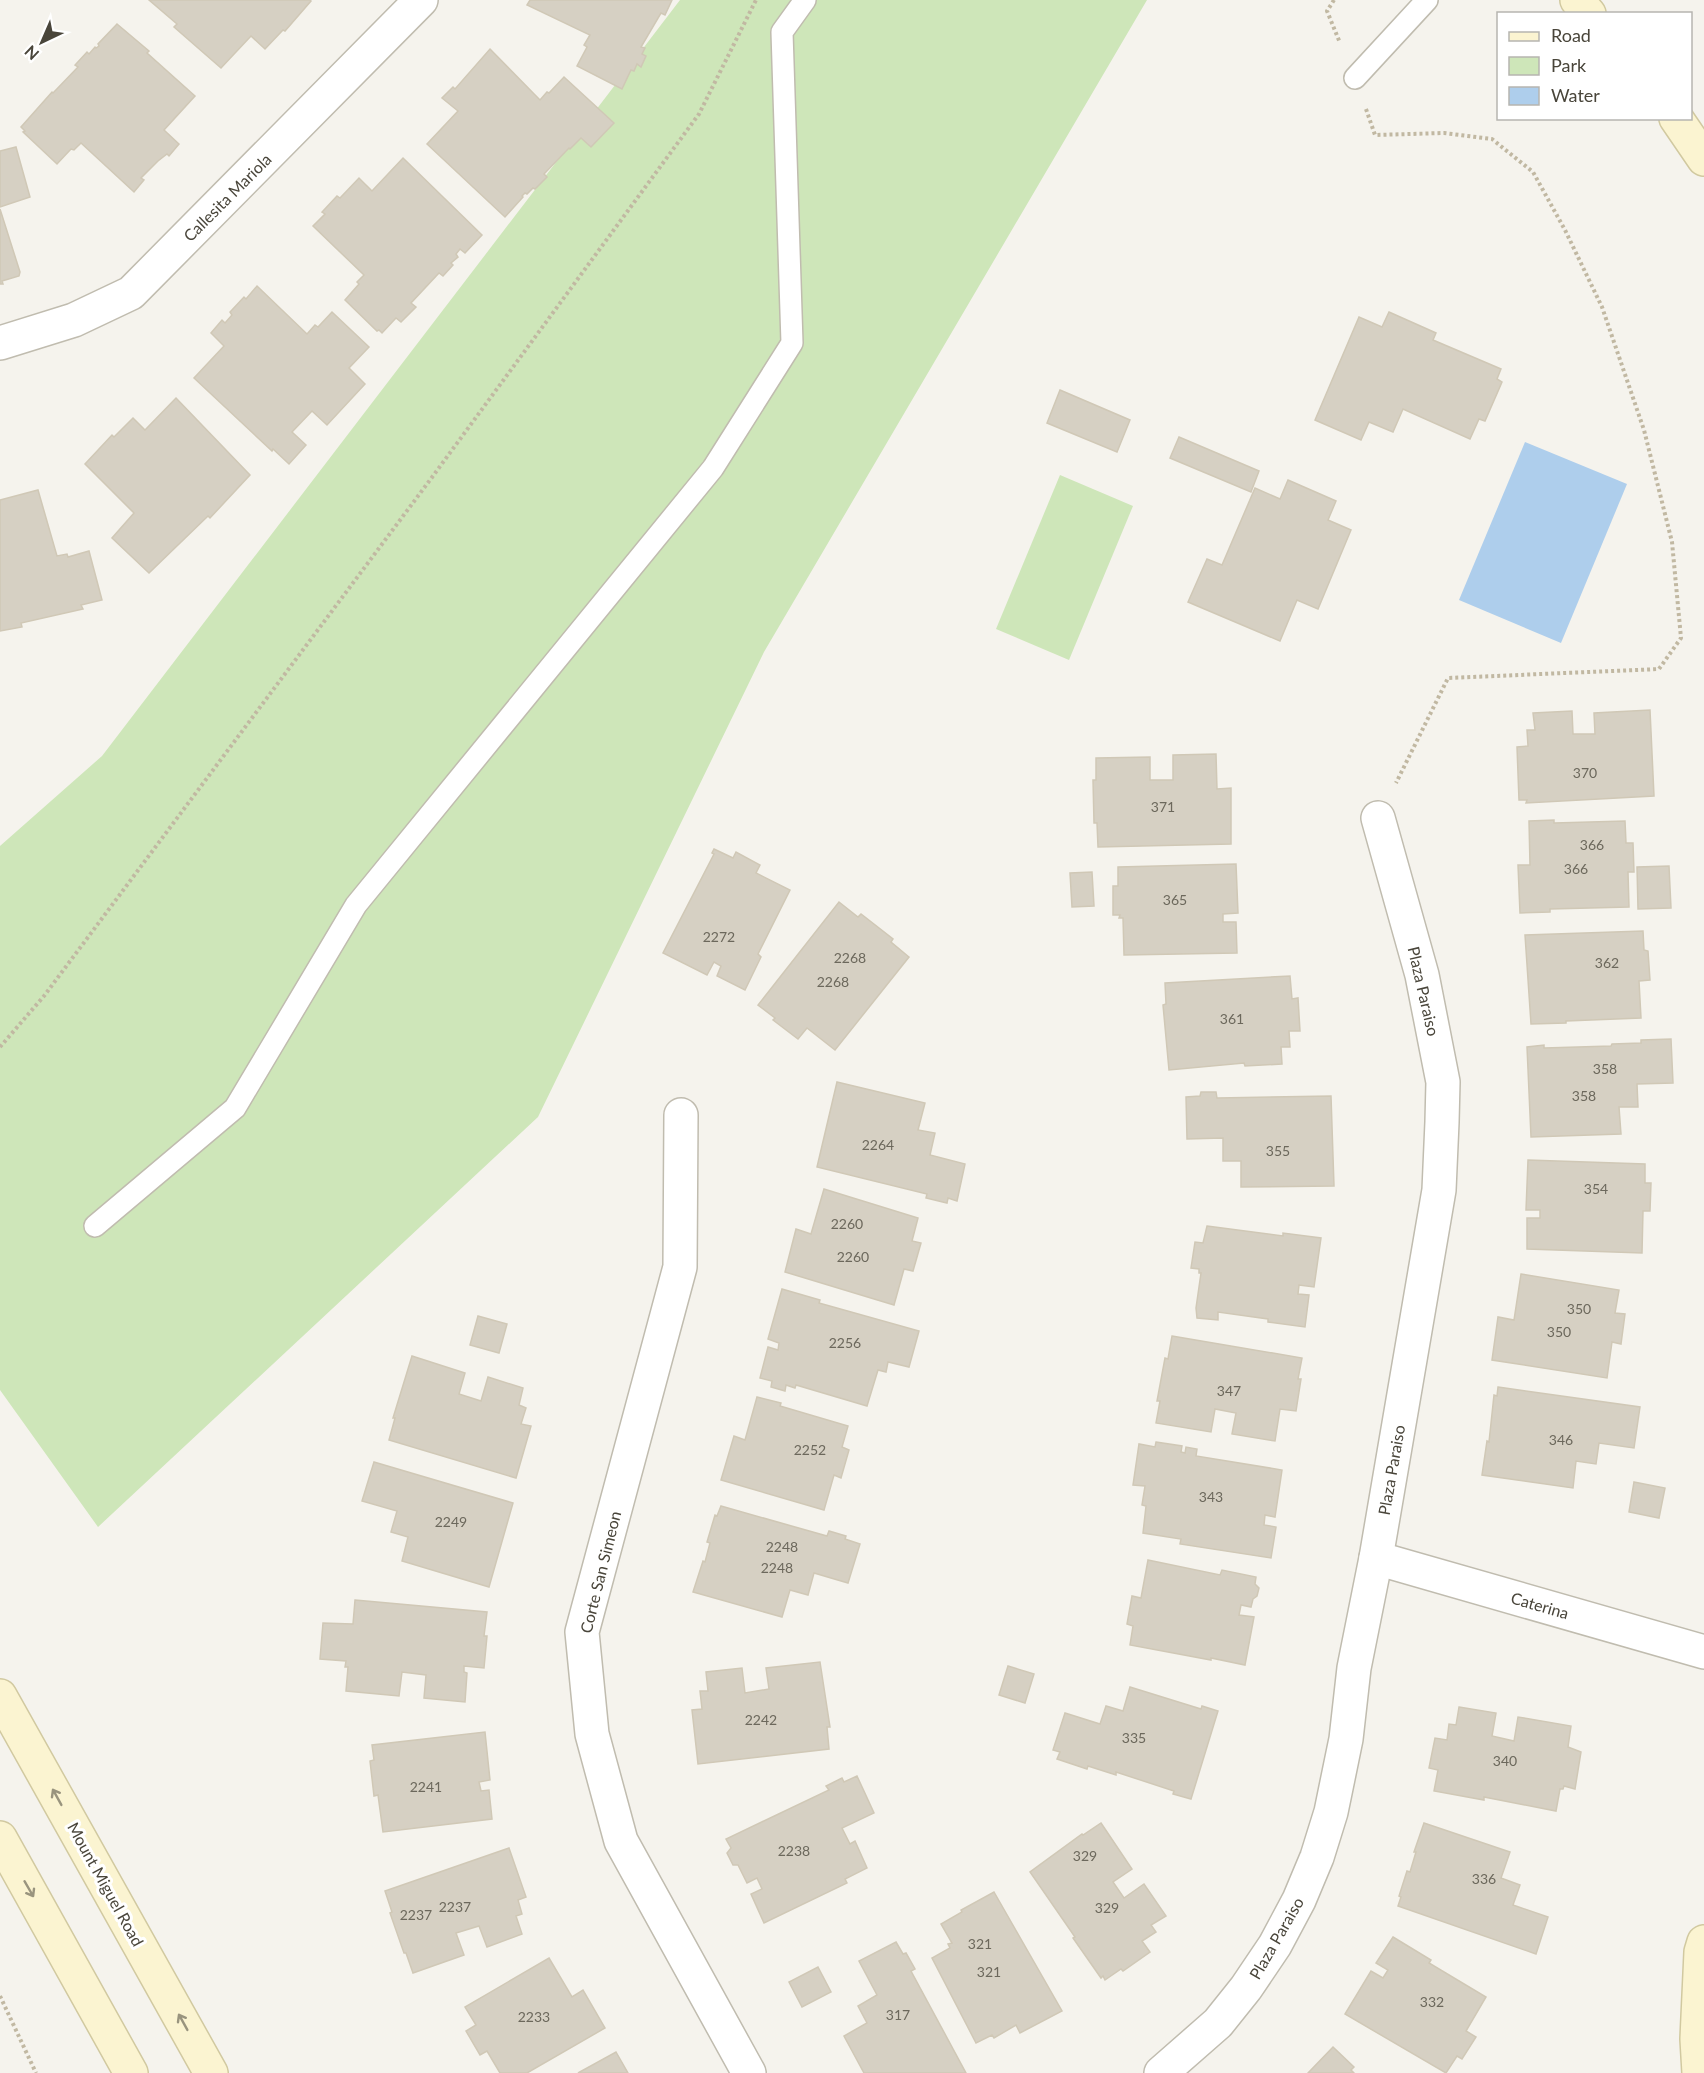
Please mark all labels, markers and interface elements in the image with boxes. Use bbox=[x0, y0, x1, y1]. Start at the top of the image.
north arrow bbox=[12, 12, 72, 72]
legend bbox=[1497, 12, 1692, 120]
text: Road bbox=[1551, 24, 1591, 46]
text: N bbox=[20, 42, 42, 64]
text: Park bbox=[1551, 54, 1587, 76]
text: Water bbox=[1551, 84, 1600, 106]
street label: Callesita Mariola bbox=[179, 149, 275, 245]
house number: 370 bbox=[1573, 764, 1597, 781]
house number: 371 bbox=[1151, 798, 1175, 815]
house number: 366 bbox=[1580, 836, 1604, 853]
house number: 366 bbox=[1564, 860, 1588, 877]
house number: 365 bbox=[1163, 891, 1187, 908]
house number: 2272 bbox=[703, 928, 735, 945]
street label: Plaza Paraiso bbox=[1404, 944, 1444, 1038]
house number: 2268 bbox=[834, 949, 866, 966]
house number: 362 bbox=[1595, 954, 1619, 971]
house number: 2268 bbox=[817, 973, 849, 990]
house number: 361 bbox=[1220, 1010, 1244, 1027]
house number: 358 bbox=[1593, 1060, 1617, 1077]
house number: 358 bbox=[1572, 1087, 1596, 1104]
house number: 2264 bbox=[862, 1136, 894, 1153]
house number: 355 bbox=[1266, 1142, 1290, 1159]
house number: 354 bbox=[1584, 1180, 1608, 1197]
house number: 2260 bbox=[831, 1215, 863, 1232]
house number: 2260 bbox=[837, 1248, 869, 1265]
house number: 350 bbox=[1567, 1300, 1591, 1317]
house number: 350 bbox=[1547, 1323, 1571, 1340]
house number: 2256 bbox=[829, 1334, 861, 1351]
house number: 347 bbox=[1217, 1382, 1241, 1399]
street label: Plaza Paraiso bbox=[1374, 1423, 1408, 1517]
house number: 346 bbox=[1549, 1431, 1573, 1448]
house number: 2252 bbox=[794, 1441, 826, 1458]
house number: 343 bbox=[1199, 1488, 1223, 1505]
street label: Corte San Simeon bbox=[576, 1509, 624, 1635]
house number: 2249 bbox=[435, 1513, 467, 1530]
house number: 2248 bbox=[766, 1538, 798, 1555]
house number: 2248 bbox=[761, 1559, 793, 1576]
street label: Caterina bbox=[1509, 1588, 1571, 1622]
house number: 2242 bbox=[745, 1711, 777, 1728]
house number: 335 bbox=[1122, 1729, 1146, 1746]
house number: 340 bbox=[1493, 1752, 1517, 1769]
house number: 2241 bbox=[410, 1778, 442, 1795]
one-way arrow bbox=[51, 1789, 63, 1806]
street label: Mount Miguel Road bbox=[64, 1819, 148, 1949]
house number: 2238 bbox=[778, 1842, 810, 1859]
house number: 329 bbox=[1073, 1847, 1097, 1864]
house number: 336 bbox=[1472, 1870, 1496, 1887]
one-way arrow bbox=[23, 1880, 35, 1897]
street label: Plaza Paraiso bbox=[1245, 1894, 1307, 1982]
house number: 2237 bbox=[439, 1898, 471, 1915]
house number: 329 bbox=[1095, 1899, 1119, 1916]
house number: 2237 bbox=[400, 1906, 432, 1923]
house number: 321 bbox=[968, 1935, 992, 1952]
house number: 321 bbox=[977, 1963, 1001, 1980]
house number: 332 bbox=[1420, 1993, 1444, 2010]
house number: 317 bbox=[886, 2006, 910, 2023]
house number: 2233 bbox=[518, 2008, 550, 2025]
one-way arrow bbox=[177, 2014, 189, 2031]

